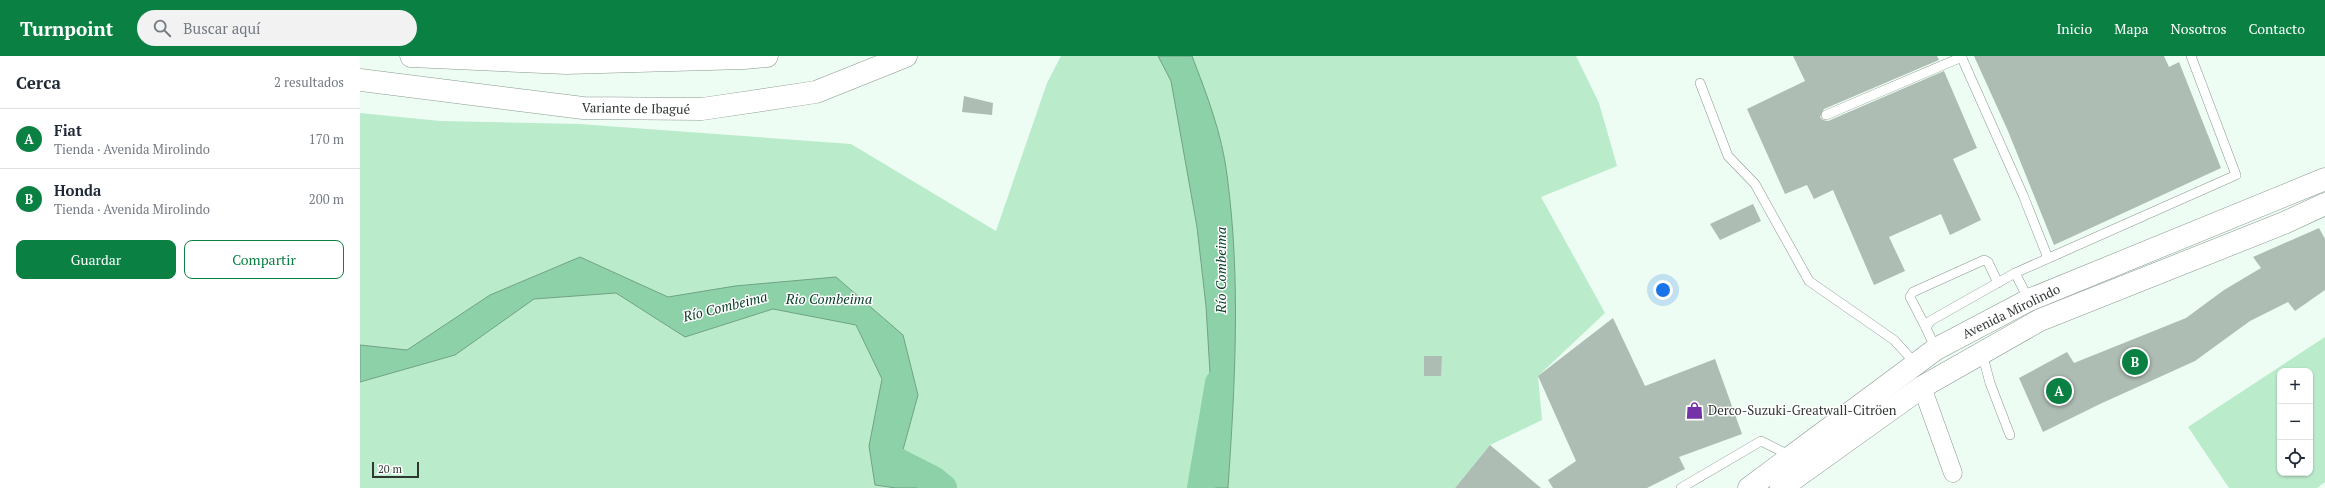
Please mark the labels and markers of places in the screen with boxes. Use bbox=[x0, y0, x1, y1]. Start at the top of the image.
pin: B bbox=[2122, 347, 2148, 377]
pin: A bbox=[2046, 376, 2072, 406]
shop icon: Derco-Suzuki-Greatwall-Citröen bbox=[1685, 400, 1705, 420]
place label: Derco-Suzuki-Greatwall-Citröen bbox=[1708, 401, 1897, 419]

